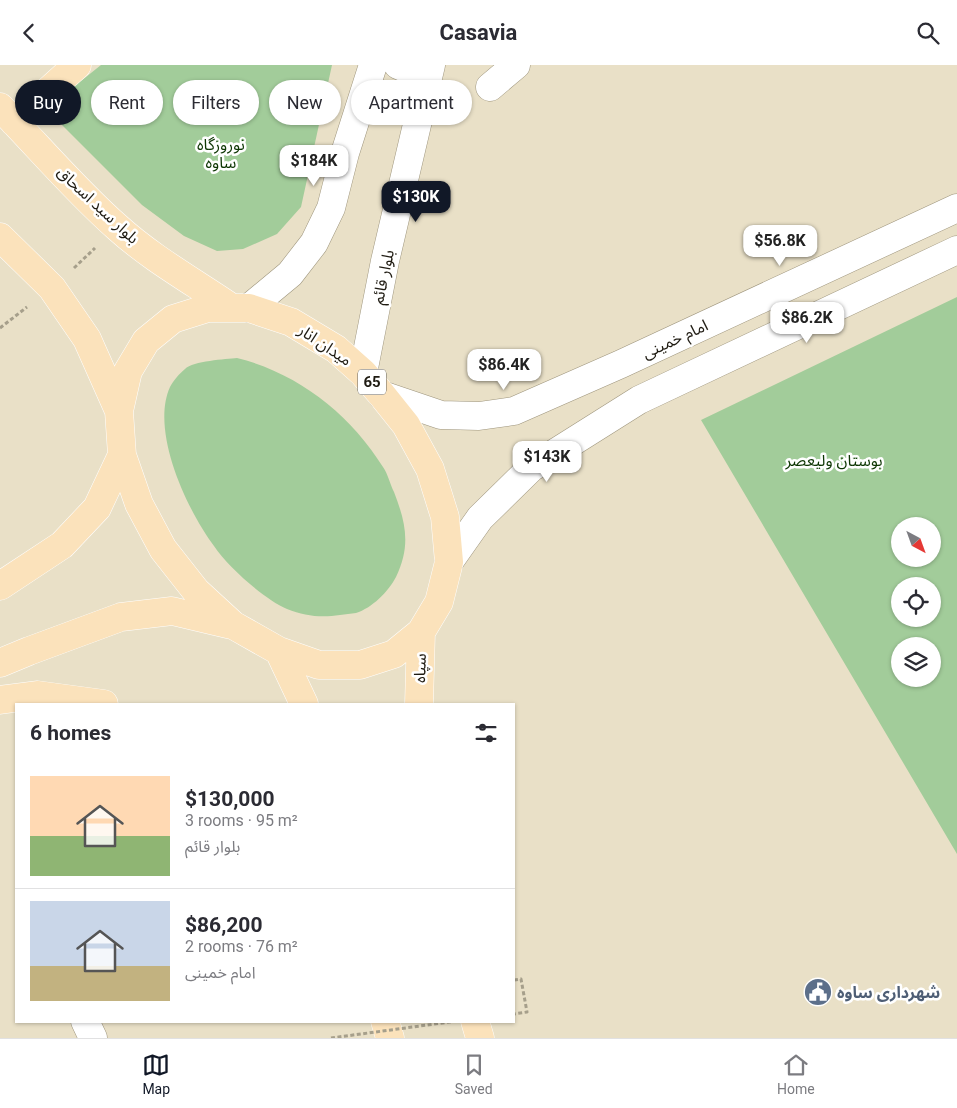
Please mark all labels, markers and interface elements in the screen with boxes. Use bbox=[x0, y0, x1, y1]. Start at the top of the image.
icon: back bbox=[15, 19, 43, 47]
icon: search bbox=[914, 19, 942, 47]
text: Casavia bbox=[440, 20, 517, 45]
chip: Buy bbox=[15, 80, 81, 125]
chip: Rent bbox=[91, 80, 163, 125]
chip: Filters bbox=[173, 80, 259, 125]
chip: New bbox=[269, 80, 341, 125]
chip: Apartment bbox=[351, 80, 472, 125]
park label: نوروزگاه ساوه bbox=[197, 135, 245, 172]
pin: $184K bbox=[279, 145, 349, 187]
text: $184K bbox=[291, 151, 337, 170]
street label: بلوار سید اسحاق bbox=[53, 162, 143, 248]
pin: $130K bbox=[381, 181, 451, 223]
text: $130K bbox=[393, 187, 439, 206]
pin: $56.8K bbox=[739, 225, 821, 267]
text: $56.8K bbox=[754, 231, 806, 250]
street label: بلوار قائم bbox=[368, 248, 401, 307]
pin: $86.2K bbox=[766, 301, 848, 344]
text: $86.2K bbox=[781, 308, 833, 327]
street label: امام خمینی bbox=[639, 315, 712, 365]
street label: میدان انار bbox=[294, 320, 355, 370]
pin: $86.4K bbox=[463, 349, 545, 391]
text: $86.4K bbox=[478, 355, 530, 374]
road number: 65 bbox=[358, 369, 386, 395]
pin: $143K bbox=[512, 441, 582, 483]
text: $143K bbox=[524, 447, 570, 466]
park label: بوستان ولیعصر bbox=[784, 451, 883, 470]
north arrow bbox=[891, 517, 941, 567]
map controls bbox=[891, 517, 941, 687]
button: locate bbox=[891, 577, 941, 627]
button: layers bbox=[891, 637, 941, 687]
street label: سپاه bbox=[410, 653, 431, 683]
icon: filters bbox=[472, 719, 500, 747]
text: 6 homes bbox=[30, 721, 111, 745]
text: $130,000 bbox=[185, 787, 275, 811]
icon: home bbox=[70, 796, 130, 856]
text: 3 rooms · 95 m² bbox=[185, 811, 298, 830]
text: بلوار قائم bbox=[185, 837, 240, 856]
text: $86,200 bbox=[185, 913, 262, 937]
icon: home bbox=[70, 921, 130, 981]
text: 2 rooms · 76 m² bbox=[185, 937, 298, 956]
text: امام خمینی bbox=[185, 963, 255, 982]
public building icon: شهرداری ساوه bbox=[803, 977, 833, 1007]
place label: شهرداری ساوه bbox=[837, 983, 940, 1002]
tab: Map bbox=[142, 1051, 170, 1097]
tab: Saved bbox=[455, 1051, 493, 1097]
tab: Home bbox=[777, 1051, 815, 1097]

